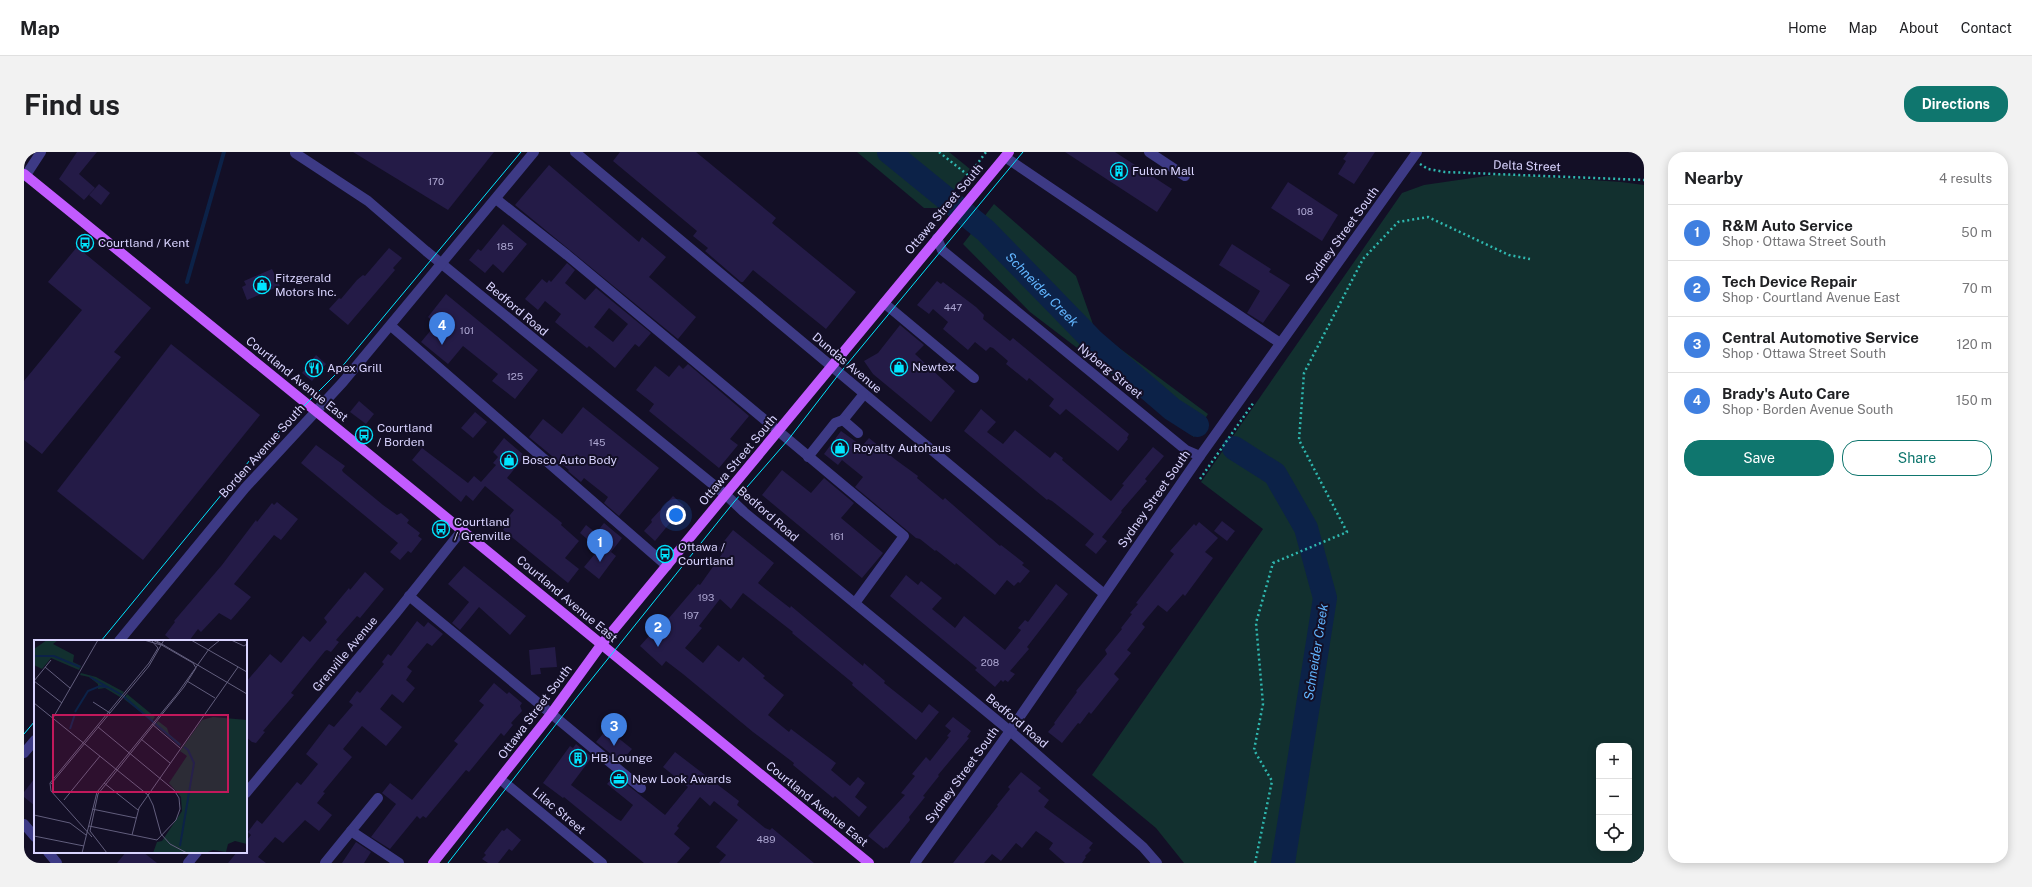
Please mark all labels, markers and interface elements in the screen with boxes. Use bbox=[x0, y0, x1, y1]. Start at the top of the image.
text: Map bbox=[20, 17, 60, 39]
text: Home bbox=[1788, 20, 1827, 36]
text: Map bbox=[1849, 20, 1877, 36]
text: About bbox=[1899, 20, 1939, 36]
text: Contact bbox=[1961, 20, 2012, 36]
button: Directions bbox=[1904, 86, 2008, 122]
text: Find us bbox=[24, 88, 120, 121]
street label: Delta Street bbox=[1493, 158, 1561, 174]
street label: Ottawa Street South bbox=[902, 161, 986, 257]
building icon: Fulton Mall bbox=[1109, 161, 1129, 181]
place label: Fulton Mall bbox=[1132, 164, 1195, 178]
text: Nearby bbox=[1684, 168, 1743, 188]
text: 4 results bbox=[1939, 171, 1992, 186]
house number: 170 bbox=[428, 175, 444, 187]
street label: Sydney Street South bbox=[1302, 184, 1382, 286]
house number: 108 bbox=[1297, 205, 1313, 217]
text: R&M Auto Service bbox=[1722, 217, 1853, 234]
text: 1 bbox=[1694, 225, 1700, 240]
text: 50 m bbox=[1961, 225, 1992, 240]
bus stop icon: Courtland / Kent bbox=[75, 233, 95, 253]
text: Shop · Ottawa Street South bbox=[1722, 234, 1886, 249]
place label: Courtland / Kent bbox=[98, 236, 190, 250]
house number: 185 bbox=[497, 240, 513, 252]
water label: Schneider Creek bbox=[1003, 249, 1082, 329]
place label: Fitzgerald Motors Inc. bbox=[275, 271, 337, 299]
text: Tech Device Repair bbox=[1722, 273, 1857, 290]
shop icon: Fitzgerald Motors Inc. bbox=[252, 275, 272, 295]
street label: Bedford Road bbox=[483, 279, 551, 339]
text: 2 bbox=[1693, 281, 1701, 296]
text: 70 m bbox=[1962, 281, 1992, 296]
text: Shop · Courtland Avenue East bbox=[1722, 290, 1900, 305]
house number: 447 bbox=[944, 301, 962, 313]
pin: 4 bbox=[429, 312, 455, 345]
house number: 101 bbox=[460, 324, 474, 336]
text: Central Automotive Service bbox=[1722, 329, 1919, 346]
street label: Dundas Avenue bbox=[809, 330, 885, 396]
street label: Courtland Avenue East bbox=[243, 334, 351, 425]
text: 3 bbox=[1693, 337, 1701, 352]
text: 120 m bbox=[1957, 337, 1992, 352]
street label: Nyberg Street bbox=[1075, 341, 1145, 402]
text: Shop · Ottawa Street South bbox=[1722, 346, 1886, 361]
shop icon: Newtex bbox=[889, 357, 909, 377]
restaurant icon: Apex Grill bbox=[304, 358, 324, 378]
place label: Newtex bbox=[912, 360, 955, 374]
place label: Apex Grill bbox=[327, 361, 383, 375]
house number: 125 bbox=[507, 370, 523, 382]
text: Brady's Auto Care bbox=[1722, 385, 1850, 402]
text: 4 bbox=[1693, 393, 1701, 408]
text: 150 m bbox=[1956, 393, 1992, 408]
street label: Borden Avenue South bbox=[216, 401, 308, 501]
text: Shop · Borden Avenue South bbox=[1722, 402, 1893, 417]
street label: Ottawa Street South bbox=[696, 412, 780, 508]
place label: Courtland / Borden bbox=[377, 421, 433, 449]
bus stop icon: Courtland / Borden bbox=[354, 425, 374, 445]
house number: 145 bbox=[589, 436, 605, 448]
shop icon: Royalty Autohaus bbox=[830, 438, 850, 458]
button: Save bbox=[1684, 440, 1834, 476]
button: Share bbox=[1842, 440, 1992, 476]
place label: Royalty Autohaus bbox=[853, 441, 951, 455]
street label: Sydney Street South bbox=[1115, 447, 1193, 550]
shop icon: Bosco Auto Body bbox=[499, 450, 519, 470]
place label: Bosco Auto Body bbox=[522, 453, 618, 467]
street label: Bedford Road bbox=[735, 484, 801, 544]
your location bbox=[666, 505, 686, 525]
place label: Courtland / Grenville bbox=[454, 515, 511, 543]
bus stop icon: Courtland / Grenville bbox=[431, 519, 451, 539]
pin: 1 bbox=[587, 529, 613, 562]
house number: 161 bbox=[830, 530, 844, 542]
place label: Ottawa / Courtland bbox=[678, 540, 734, 568]
bus stop icon: Ottawa / Courtland bbox=[655, 544, 675, 564]
street label: Courtland Avenue East bbox=[514, 553, 620, 645]
house number: 193 bbox=[698, 591, 714, 603]
water label: Schneider Creek bbox=[1301, 603, 1331, 701]
house number: 197 bbox=[683, 609, 699, 621]
street label: Grenville Avenue bbox=[310, 613, 381, 694]
pin: 2 bbox=[645, 614, 671, 647]
inset map bbox=[34, 640, 247, 853]
house number: 208 bbox=[981, 656, 999, 668]
street label: Ottawa Street South bbox=[495, 662, 575, 762]
street label: Bedford Road bbox=[983, 691, 1051, 751]
pin: 3 bbox=[601, 713, 627, 746]
street label: Sydney Street South bbox=[922, 724, 1002, 826]
map controls bbox=[1596, 743, 1632, 851]
button: + bbox=[1596, 743, 1632, 779]
building icon: HB Lounge bbox=[568, 748, 588, 768]
place label: HB Lounge bbox=[591, 751, 653, 765]
street label: Courtland Avenue East bbox=[763, 759, 871, 850]
office icon: New Look Awards bbox=[609, 769, 629, 789]
place label: New Look Awards bbox=[632, 772, 731, 786]
button: − bbox=[1596, 779, 1632, 815]
street label: Lilac Street bbox=[530, 785, 588, 837]
button: locate bbox=[1596, 815, 1632, 851]
house number: 489 bbox=[757, 833, 775, 845]

